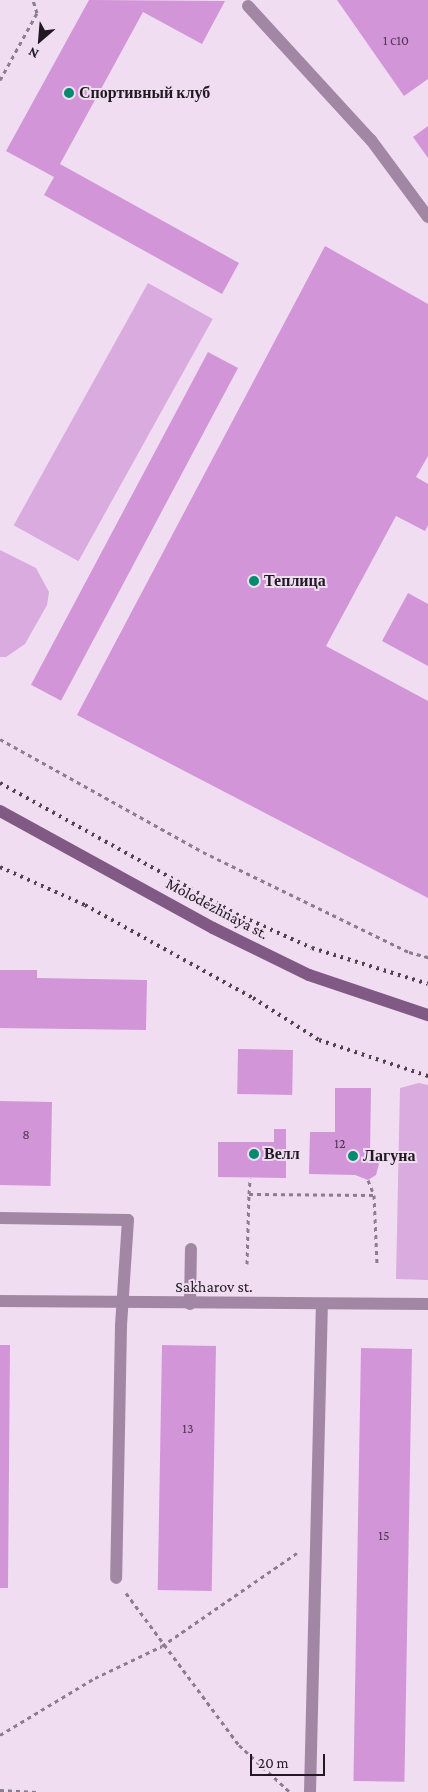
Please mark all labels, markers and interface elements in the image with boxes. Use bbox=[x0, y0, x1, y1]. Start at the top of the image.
north arrow bbox=[15, 15, 65, 65]
house number: 1 с10 bbox=[383, 32, 409, 48]
text: N bbox=[25, 44, 41, 63]
place label: Спортивный клуб bbox=[79, 83, 210, 103]
marker: Спортивный клуб bbox=[63, 87, 75, 99]
place label: Теплица bbox=[264, 571, 326, 591]
marker: Теплица bbox=[248, 575, 260, 587]
street label: Molodezhnaya st. bbox=[163, 874, 271, 944]
house number: 8 bbox=[22, 1126, 30, 1142]
house number: 12 bbox=[334, 1135, 346, 1151]
place label: Велл bbox=[264, 1144, 300, 1164]
place label: Лагуна bbox=[363, 1146, 415, 1166]
marker: Велл bbox=[248, 1148, 260, 1160]
marker: Лагуна bbox=[347, 1150, 359, 1162]
street label: Sakharov st. bbox=[175, 1277, 253, 1297]
house number: 13 bbox=[182, 1420, 194, 1436]
house number: 15 bbox=[378, 1527, 390, 1543]
scale bar bbox=[253, 1744, 328, 1776]
text: 20 m bbox=[258, 1755, 289, 1771]

